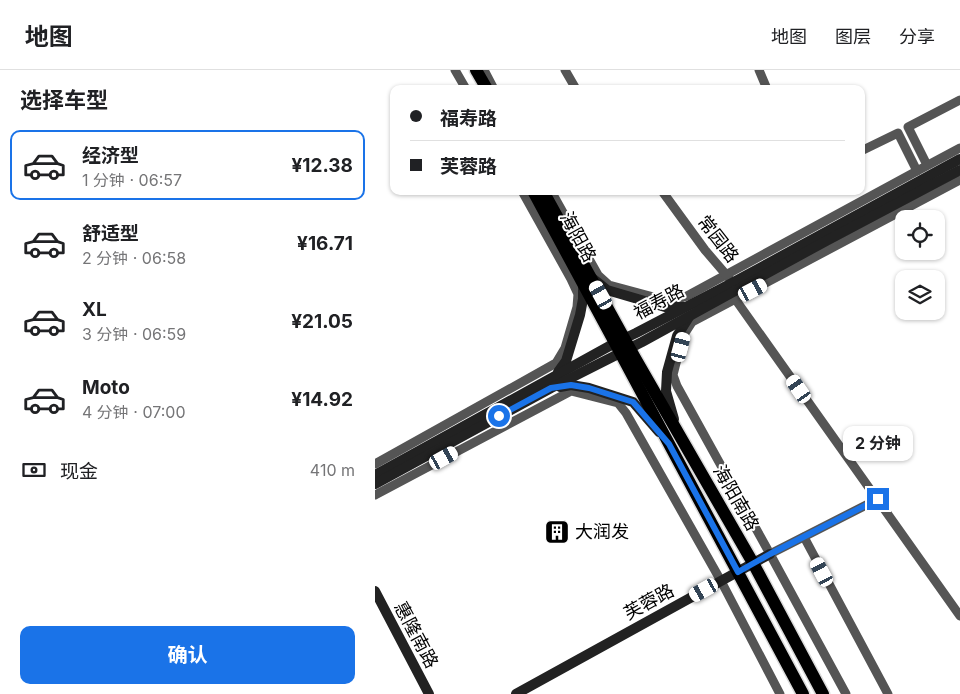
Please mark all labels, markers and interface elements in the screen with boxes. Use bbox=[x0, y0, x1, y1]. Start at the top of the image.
text: 地图 bbox=[25, 22, 73, 51]
text: 地图 bbox=[771, 26, 807, 47]
text: 图层 bbox=[835, 26, 871, 47]
text: 分享 bbox=[899, 26, 935, 47]
text: 选择车型 bbox=[20, 87, 108, 113]
text: 福寿路 bbox=[440, 107, 497, 130]
icon: car bbox=[22, 143, 67, 188]
text: 经济型 bbox=[82, 144, 139, 167]
text: ¥12.38 bbox=[291, 154, 353, 177]
text: 芙蓉路 bbox=[440, 155, 497, 178]
text: 1 分钟 · 06:57 bbox=[82, 170, 182, 190]
street label: 海阳路 bbox=[556, 208, 601, 265]
map controls bbox=[895, 210, 945, 320]
button: locate bbox=[895, 210, 945, 260]
street label: 常园路 bbox=[693, 211, 743, 266]
icon: car bbox=[22, 221, 67, 266]
text: 舒适型 bbox=[82, 222, 139, 245]
text: ¥16.71 bbox=[297, 232, 353, 255]
text: 2 分钟 · 06:58 bbox=[82, 248, 186, 268]
button: layers bbox=[895, 270, 945, 320]
car bbox=[736, 276, 769, 304]
car bbox=[587, 278, 614, 312]
street label: 福寿路 bbox=[630, 280, 688, 324]
text: XL bbox=[82, 298, 107, 321]
icon: car bbox=[22, 299, 67, 344]
text: ¥21.05 bbox=[291, 310, 353, 333]
text: 3 分钟 · 06:59 bbox=[82, 324, 186, 344]
car bbox=[669, 331, 692, 363]
car bbox=[784, 372, 813, 406]
text: Moto bbox=[82, 376, 130, 399]
icon: car bbox=[22, 377, 67, 422]
text: ¥14.92 bbox=[291, 388, 353, 411]
text: 4 分钟 · 07:00 bbox=[82, 402, 186, 422]
route start bbox=[488, 405, 510, 427]
callout: 2 分钟 bbox=[843, 426, 913, 462]
text: 2 分钟 bbox=[855, 433, 901, 453]
car bbox=[427, 444, 460, 472]
icon: cash bbox=[20, 456, 48, 484]
text: 现金 bbox=[60, 460, 98, 483]
text: 410 m bbox=[310, 460, 355, 480]
street label: 海阳南路 bbox=[709, 461, 764, 534]
route end bbox=[867, 488, 889, 510]
building icon: 大润发 bbox=[544, 519, 570, 545]
place label: 大润发 bbox=[575, 521, 629, 542]
car bbox=[808, 555, 835, 589]
car bbox=[687, 576, 720, 604]
street label: 芙蓉路 bbox=[620, 579, 677, 624]
street label: 惠隆南路 bbox=[390, 598, 443, 671]
button: 确认 bbox=[20, 626, 355, 684]

